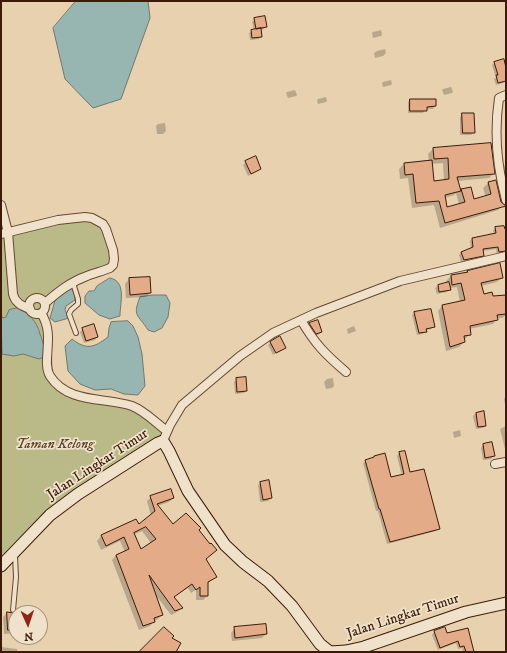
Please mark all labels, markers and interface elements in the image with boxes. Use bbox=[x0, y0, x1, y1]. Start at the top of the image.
street label: Jalan Lingkar Timur bbox=[44, 426, 152, 504]
park label: Taman Kelong bbox=[16, 437, 94, 453]
street label: Jalan Lingkar Timur bbox=[345, 591, 461, 643]
north arrow bbox=[8, 605, 48, 645]
text: N bbox=[24, 629, 33, 643]

